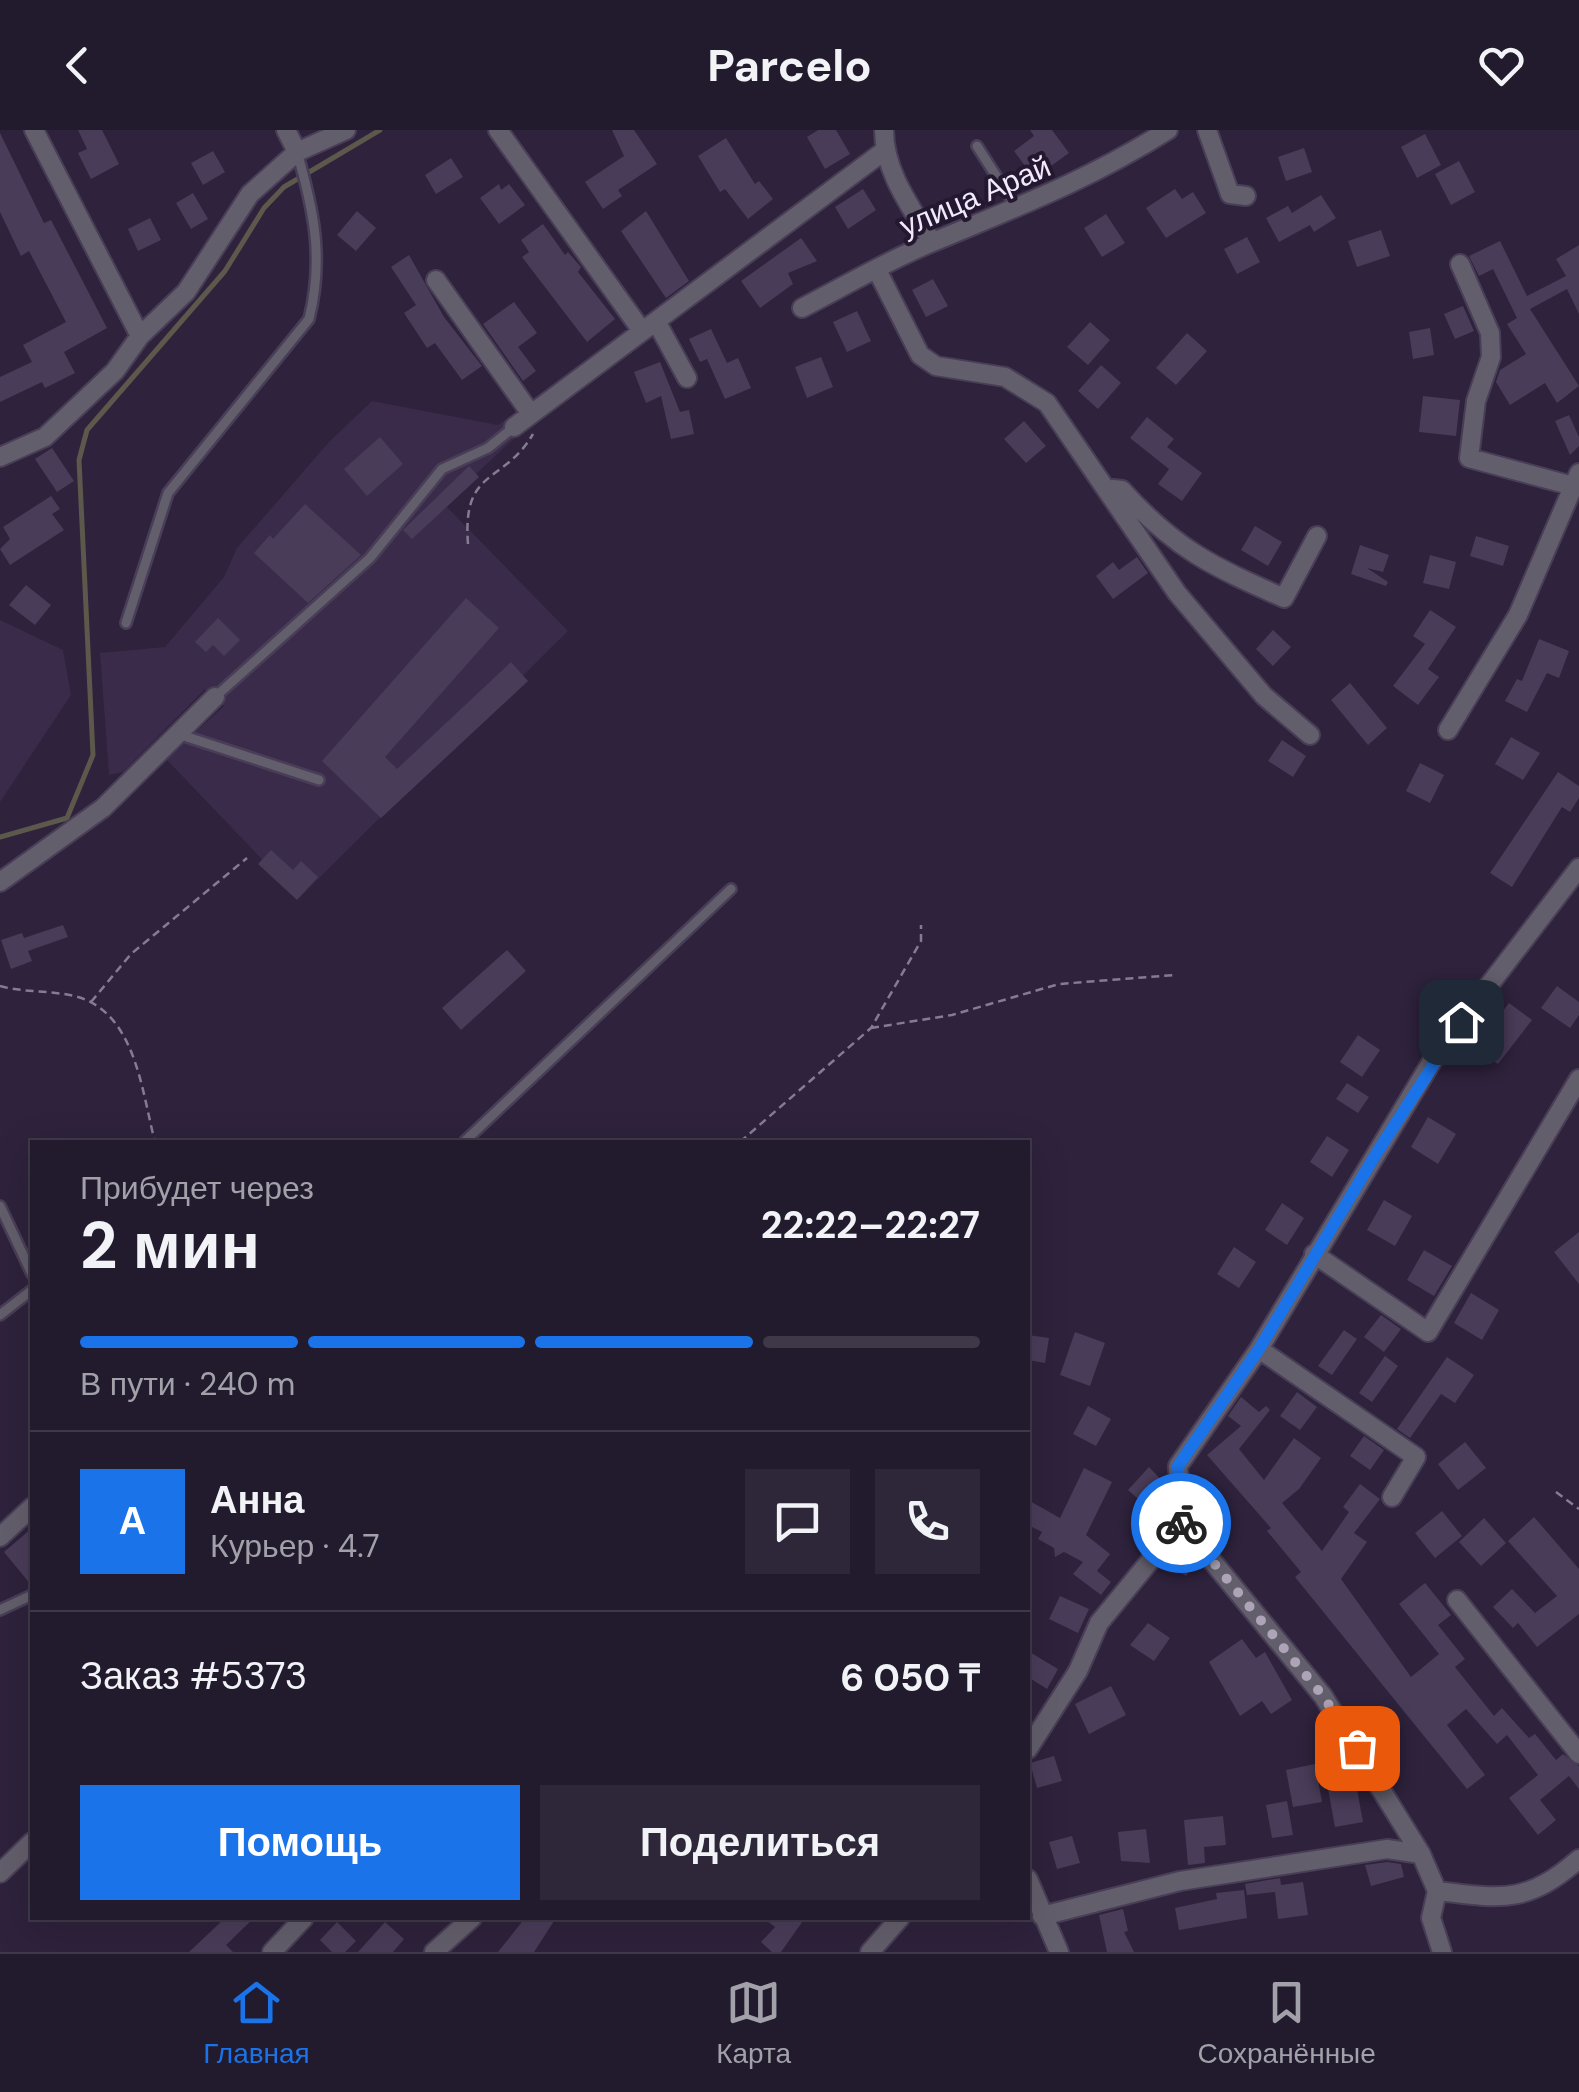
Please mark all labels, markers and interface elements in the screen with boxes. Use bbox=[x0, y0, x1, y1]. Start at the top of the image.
text: Parcelo bbox=[707, 36, 872, 95]
icon: back bbox=[50, 38, 105, 93]
icon: heart bbox=[1474, 38, 1529, 93]
street label: улица Арай bbox=[893, 147, 1057, 245]
pin bbox=[1419, 980, 1504, 1065]
icon: home bbox=[1434, 995, 1489, 1050]
text: Прибудет через bbox=[80, 1167, 314, 1209]
text: 22:22–22:27 bbox=[761, 1200, 980, 1250]
text: 2 мин bbox=[80, 1204, 260, 1288]
text: В пути · 240 m bbox=[80, 1363, 295, 1405]
button: chat bbox=[745, 1469, 850, 1574]
button: phone bbox=[875, 1469, 980, 1574]
courier bbox=[1131, 1473, 1231, 1573]
text: Анна bbox=[210, 1475, 304, 1525]
text: А bbox=[119, 1496, 146, 1546]
icon: bike bbox=[1154, 1496, 1209, 1551]
text: Курьер · 4.7 bbox=[210, 1525, 380, 1567]
text: Заказ #5373 bbox=[80, 1651, 307, 1701]
text: 6 050 ₸ bbox=[840, 1653, 980, 1703]
pin bbox=[1315, 1706, 1400, 1791]
icon: bag bbox=[1330, 1721, 1385, 1776]
button: Помощь bbox=[80, 1785, 520, 1900]
button: Поделиться bbox=[540, 1785, 980, 1900]
tab: Главная bbox=[203, 1975, 310, 2072]
tab: Карта bbox=[716, 1975, 791, 2072]
tab: Сохранённые bbox=[1198, 1975, 1376, 2072]

